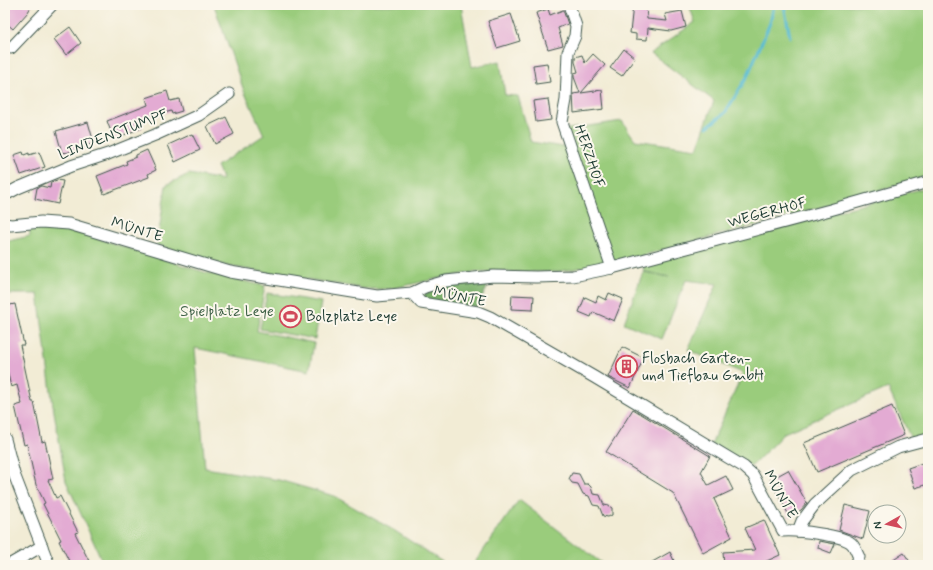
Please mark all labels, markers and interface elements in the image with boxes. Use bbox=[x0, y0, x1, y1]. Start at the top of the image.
street label: LINDENSTUMPF bbox=[56, 105, 171, 165]
street label: HERZHOF bbox=[569, 122, 609, 191]
street label: WEGERHOF bbox=[726, 193, 809, 233]
street label: MÜNTE bbox=[108, 213, 165, 247]
street label: MÜNTE bbox=[432, 282, 488, 312]
park label: Spielplatz Leye bbox=[180, 302, 274, 322]
sports icon: Bolzplatz Leye bbox=[278, 303, 304, 329]
place label: Bolzplatz Leye bbox=[306, 307, 397, 327]
place label: Flosbach Garten- und Tiefbau GmbH bbox=[642, 349, 764, 386]
building icon: Flosbach Garten- und Tiefbau GmbH bbox=[613, 354, 639, 380]
street label: MÜNTE bbox=[758, 467, 802, 523]
north arrow bbox=[867, 504, 907, 544]
text: N bbox=[871, 521, 886, 530]

